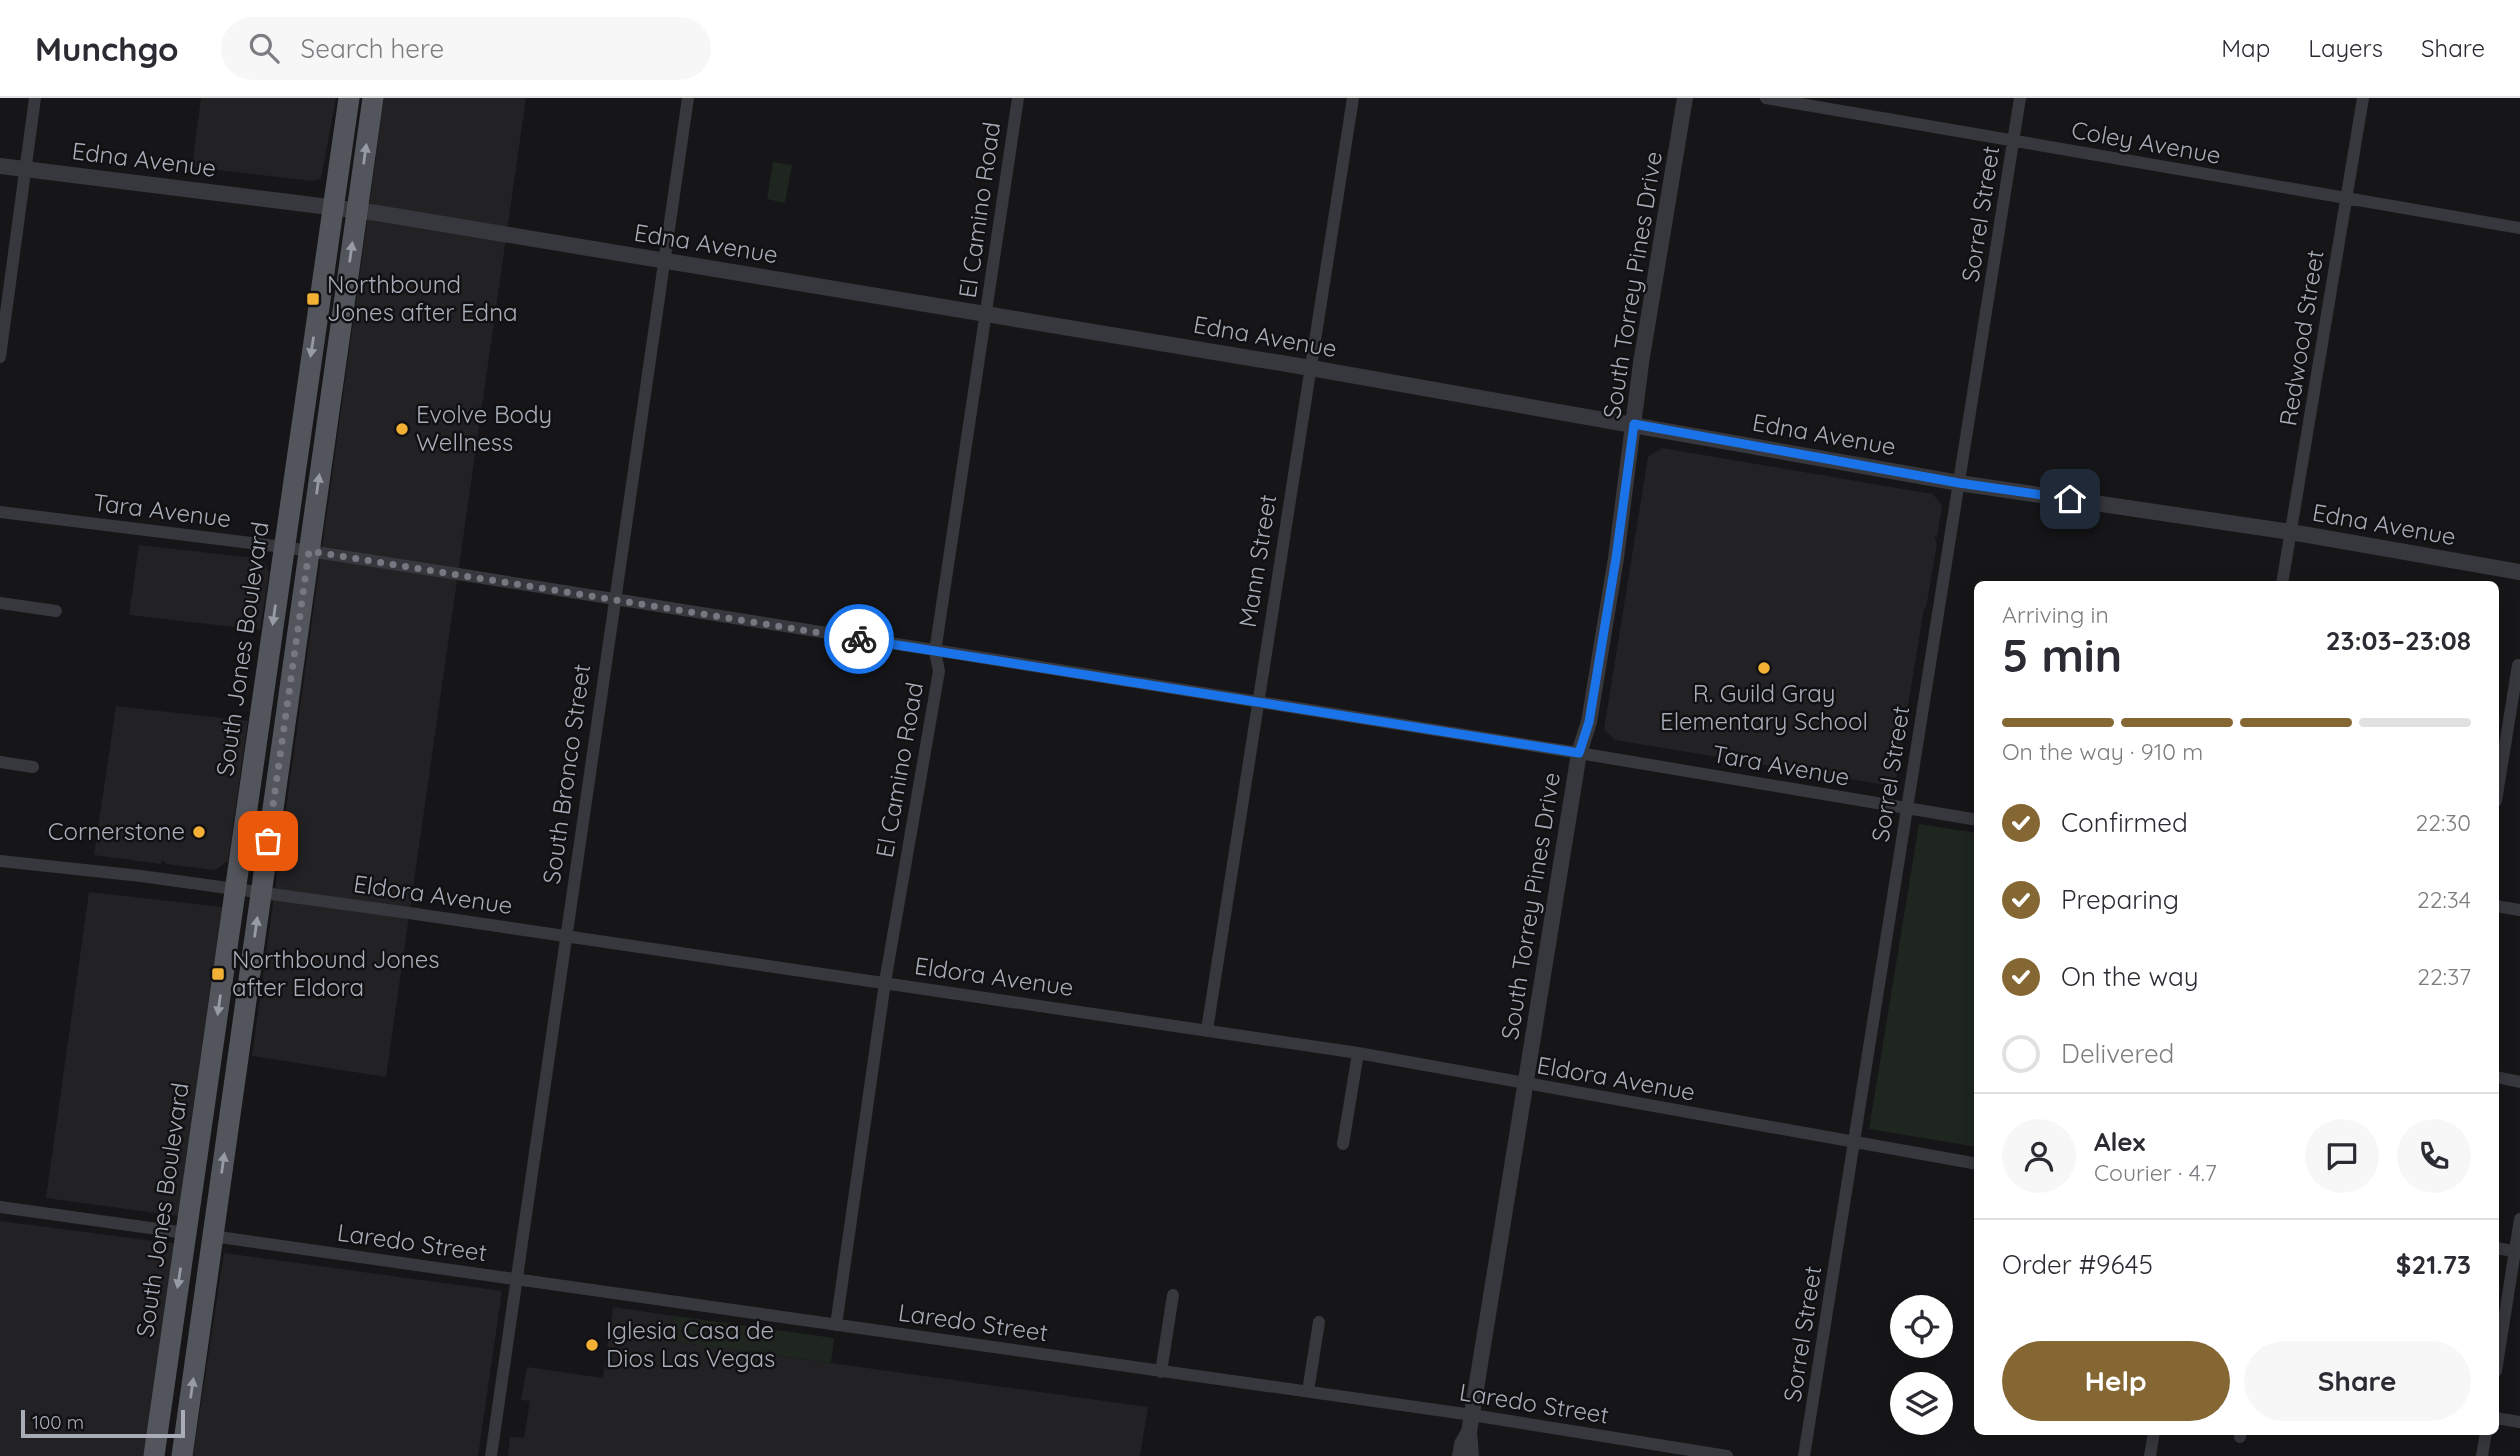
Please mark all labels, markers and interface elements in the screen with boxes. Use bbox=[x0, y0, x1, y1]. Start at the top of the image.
search box bbox=[221, 17, 711, 80]
text: Munchgo bbox=[35, 28, 179, 69]
icon: search bbox=[245, 29, 283, 67]
text: Search here bbox=[301, 32, 444, 65]
text: Map bbox=[2221, 33, 2270, 63]
text: Layers bbox=[2308, 33, 2383, 63]
text: Share bbox=[2421, 33, 2485, 63]
street label: Coley Avenue bbox=[2069, 114, 2223, 170]
street label: El Camino Road bbox=[952, 120, 1006, 300]
street label: Edna Avenue bbox=[70, 135, 218, 183]
one-way arrow bbox=[360, 143, 371, 165]
street label: Sorrel Street bbox=[1954, 144, 2006, 284]
street label: South Torrey Pines Drive bbox=[1596, 149, 1668, 421]
street label: Edna Avenue bbox=[632, 217, 780, 269]
one-way arrow bbox=[345, 241, 356, 263]
street label: Redwood Street bbox=[2272, 248, 2330, 428]
place label: Northbound Jones after Edna bbox=[327, 269, 518, 327]
marker: Northbound Jones after Edna bbox=[305, 291, 321, 307]
street label: Edna Avenue bbox=[1191, 309, 1339, 363]
one-way arrow bbox=[306, 337, 317, 359]
place label: Evolve Body Wellness bbox=[416, 399, 552, 457]
street label: Edna Avenue bbox=[1750, 407, 1898, 461]
marker: Evolve Body Wellness bbox=[394, 421, 410, 437]
pin bbox=[2040, 469, 2100, 529]
one-way arrow bbox=[313, 472, 324, 494]
icon: home bbox=[2051, 480, 2089, 518]
street label: Tara Avenue bbox=[91, 487, 233, 533]
street label: Mann Street bbox=[1232, 492, 1282, 630]
street label: Edna Avenue bbox=[2310, 497, 2458, 551]
street label: South Jones Boulevard bbox=[209, 520, 275, 778]
text: Arriving in bbox=[2002, 600, 2109, 629]
one-way arrow bbox=[268, 604, 279, 626]
courier bbox=[824, 604, 894, 674]
icon: bike bbox=[840, 620, 878, 658]
text: 23:03–23:08 bbox=[2326, 624, 2471, 657]
text: 5 min bbox=[2002, 626, 2122, 684]
marker: R. Guild Gray Elementary School bbox=[1756, 660, 1772, 676]
street label: South Bronco Street bbox=[536, 662, 596, 886]
place label: R. Guild Gray Elementary School bbox=[1660, 678, 1868, 736]
street label: El Camino Road bbox=[869, 680, 929, 860]
street label: Sorrel Street bbox=[1864, 704, 1916, 844]
text: On the way · 910 m bbox=[2002, 737, 2203, 766]
street label: Tara Avenue bbox=[1710, 738, 1852, 792]
street label: South Torrey Pines Drive bbox=[1494, 770, 1566, 1042]
icon: check bbox=[2002, 804, 2040, 842]
text: Confirmed bbox=[2061, 806, 2188, 839]
text: 22:30 bbox=[2415, 808, 2471, 837]
pin bbox=[238, 811, 298, 871]
place label: Cornerstone bbox=[48, 816, 185, 846]
icon: bag bbox=[249, 822, 287, 860]
marker: Cornerstone bbox=[191, 824, 207, 840]
street label: Eldora Avenue bbox=[352, 868, 514, 920]
icon: check bbox=[2002, 881, 2040, 919]
text: Preparing bbox=[2061, 883, 2179, 916]
text: 22:34 bbox=[2417, 885, 2471, 914]
one-way arrow bbox=[251, 916, 262, 938]
place label: Northbound Jones after Eldora bbox=[232, 944, 440, 1002]
street label: Eldora Avenue bbox=[913, 950, 1075, 1002]
icon: check bbox=[2002, 958, 2040, 996]
text: On the way bbox=[2061, 960, 2199, 993]
text: 22:37 bbox=[2417, 962, 2471, 991]
marker: Northbound Jones after Eldora bbox=[210, 966, 226, 982]
one-way arrow bbox=[213, 994, 224, 1016]
text: Delivered bbox=[2061, 1037, 2174, 1070]
street label: Eldora Avenue bbox=[1535, 1049, 1698, 1107]
street label: South Jones Boulevard bbox=[129, 1081, 195, 1339]
button: person bbox=[2002, 1119, 2076, 1193]
button: chat bbox=[2305, 1119, 2379, 1193]
button: phone bbox=[2397, 1119, 2471, 1193]
text: Alex bbox=[2094, 1125, 2145, 1158]
one-way arrow bbox=[218, 1152, 229, 1174]
text: Courier · 4.7 bbox=[2094, 1158, 2217, 1187]
street label: Laredo Street bbox=[335, 1217, 489, 1267]
text: Order #9645 bbox=[2002, 1248, 2153, 1281]
text: $21.73 bbox=[2396, 1248, 2471, 1281]
street label: Sorrel Street bbox=[1776, 1264, 1828, 1404]
one-way arrow bbox=[173, 1267, 184, 1289]
map controls bbox=[1890, 1295, 1953, 1435]
button: locate bbox=[1890, 1295, 1953, 1358]
street label: Laredo Street bbox=[896, 1297, 1050, 1347]
place label: Iglesia Casa de Dios Las Vegas bbox=[606, 1315, 775, 1373]
marker: Iglesia Casa de Dios Las Vegas bbox=[584, 1337, 600, 1353]
button: Help bbox=[2002, 1341, 2230, 1421]
button: Share bbox=[2244, 1341, 2471, 1421]
button: layers bbox=[1890, 1372, 1953, 1435]
street label: Laredo Street bbox=[1457, 1376, 1611, 1430]
one-way arrow bbox=[186, 1377, 197, 1399]
scale bar bbox=[21, 1407, 186, 1439]
text: 100 m bbox=[32, 1410, 84, 1434]

